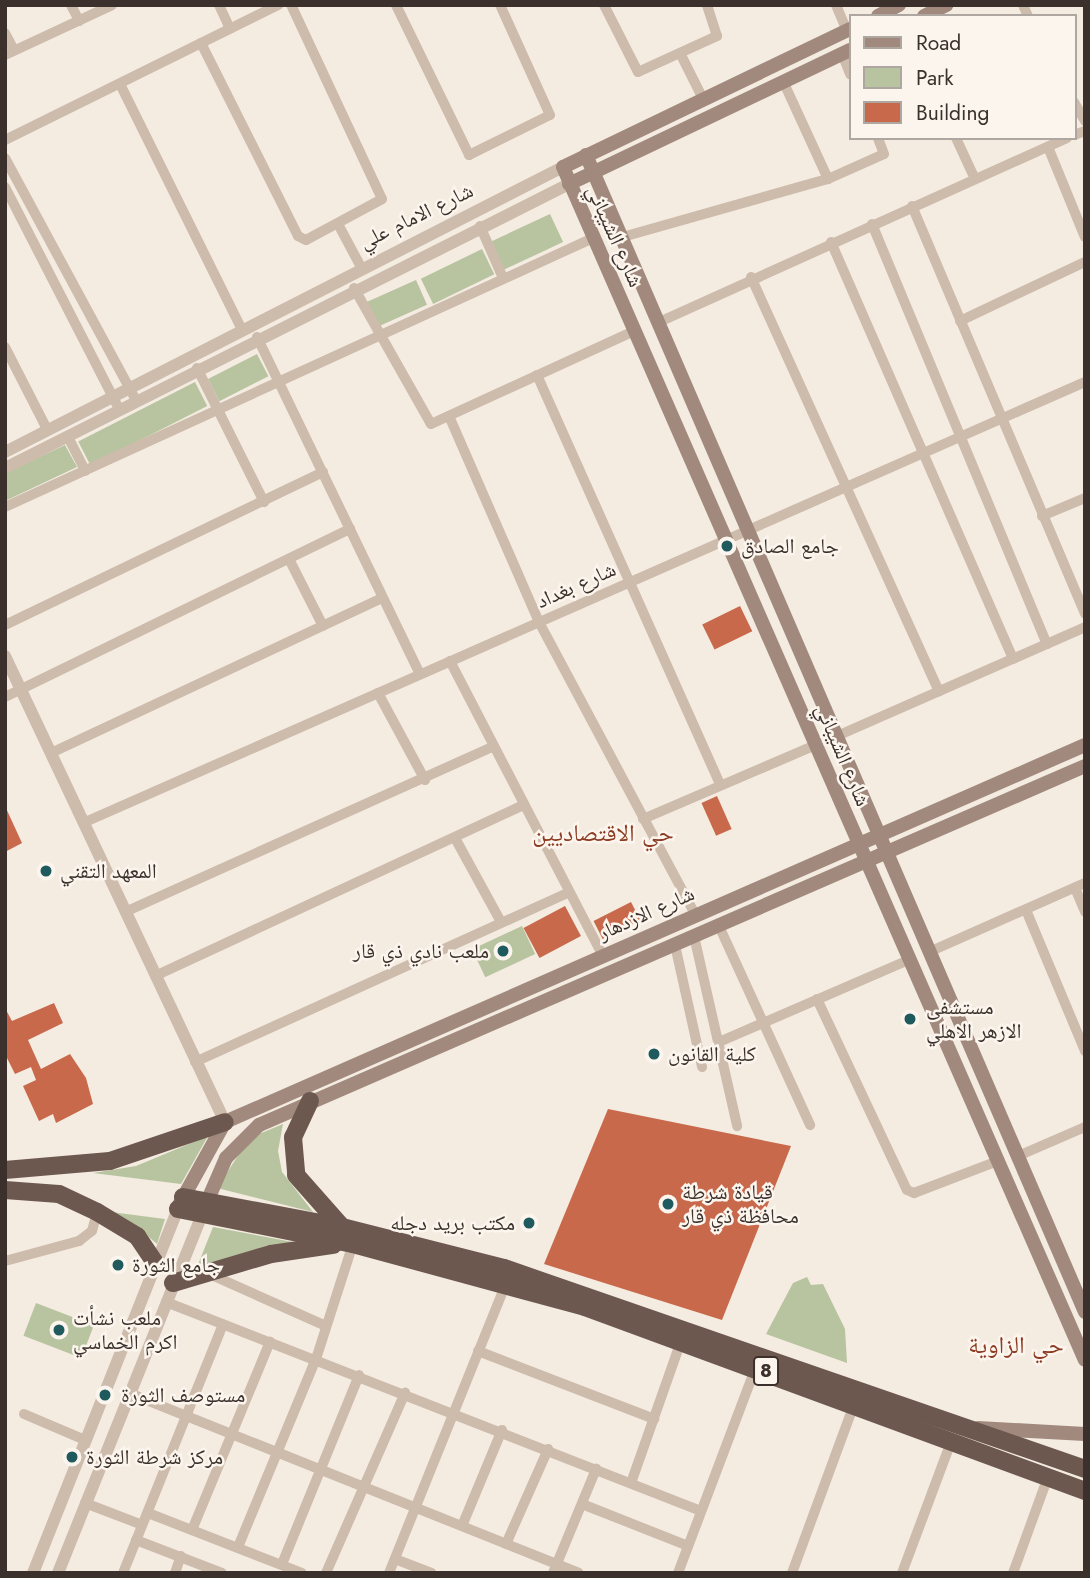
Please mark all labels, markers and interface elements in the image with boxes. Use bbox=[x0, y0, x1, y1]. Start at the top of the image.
legend bbox=[848, 14, 1076, 140]
text: Road bbox=[916, 28, 961, 58]
text: Park bbox=[916, 63, 953, 93]
text: Building bbox=[916, 98, 989, 128]
street label: شارع الامام علي bbox=[355, 178, 477, 254]
street label: شارع الشيباني bbox=[581, 181, 649, 291]
place label: جامع الصادق bbox=[741, 533, 839, 559]
marker: جامع الصادق bbox=[719, 538, 735, 554]
street label: شارع بغداد bbox=[532, 556, 620, 614]
street label: شارع الشيباني bbox=[810, 700, 876, 810]
district label: حي الاقتصاديين bbox=[532, 819, 674, 847]
place label: المعهد التقني bbox=[60, 858, 157, 884]
marker: المعهد التقني bbox=[38, 863, 54, 879]
street label: شارع الازدهار bbox=[594, 881, 698, 945]
place label: ملعب نادي ذي قار bbox=[353, 938, 489, 964]
marker: ملعب نادي ذي قار bbox=[495, 943, 511, 959]
place label: مستشفى الازهر الاهلي bbox=[926, 994, 1022, 1044]
marker: مستشفى الازهر الاهلي bbox=[900, 1009, 920, 1029]
place label: كلية القانون bbox=[668, 1041, 756, 1067]
marker: كلية القانون bbox=[646, 1046, 662, 1062]
place label: قيادة شرطة محافظة ذي قار bbox=[682, 1179, 799, 1229]
marker: قيادة شرطة محافظة ذي قار bbox=[660, 1196, 676, 1212]
place label: مكتب بريد دجله bbox=[390, 1210, 515, 1236]
marker: مكتب بريد دجله bbox=[521, 1215, 537, 1231]
place label: جامع الثورة bbox=[132, 1252, 220, 1278]
marker: جامع الثورة bbox=[110, 1257, 126, 1273]
place label: ملعب نشأت اكرم الخماسي bbox=[73, 1305, 177, 1355]
marker: ملعب نشأت اكرم الخماسي bbox=[51, 1322, 67, 1338]
district label: حي الزاوية bbox=[968, 1331, 1064, 1359]
road number: 8 bbox=[752, 1356, 780, 1386]
place label: مستوصف الثورة bbox=[121, 1382, 245, 1408]
marker: مستوصف الثورة bbox=[95, 1385, 115, 1405]
place label: مركز شرطة الثورة bbox=[86, 1444, 223, 1470]
marker: مركز شرطة الثورة bbox=[64, 1449, 80, 1465]

